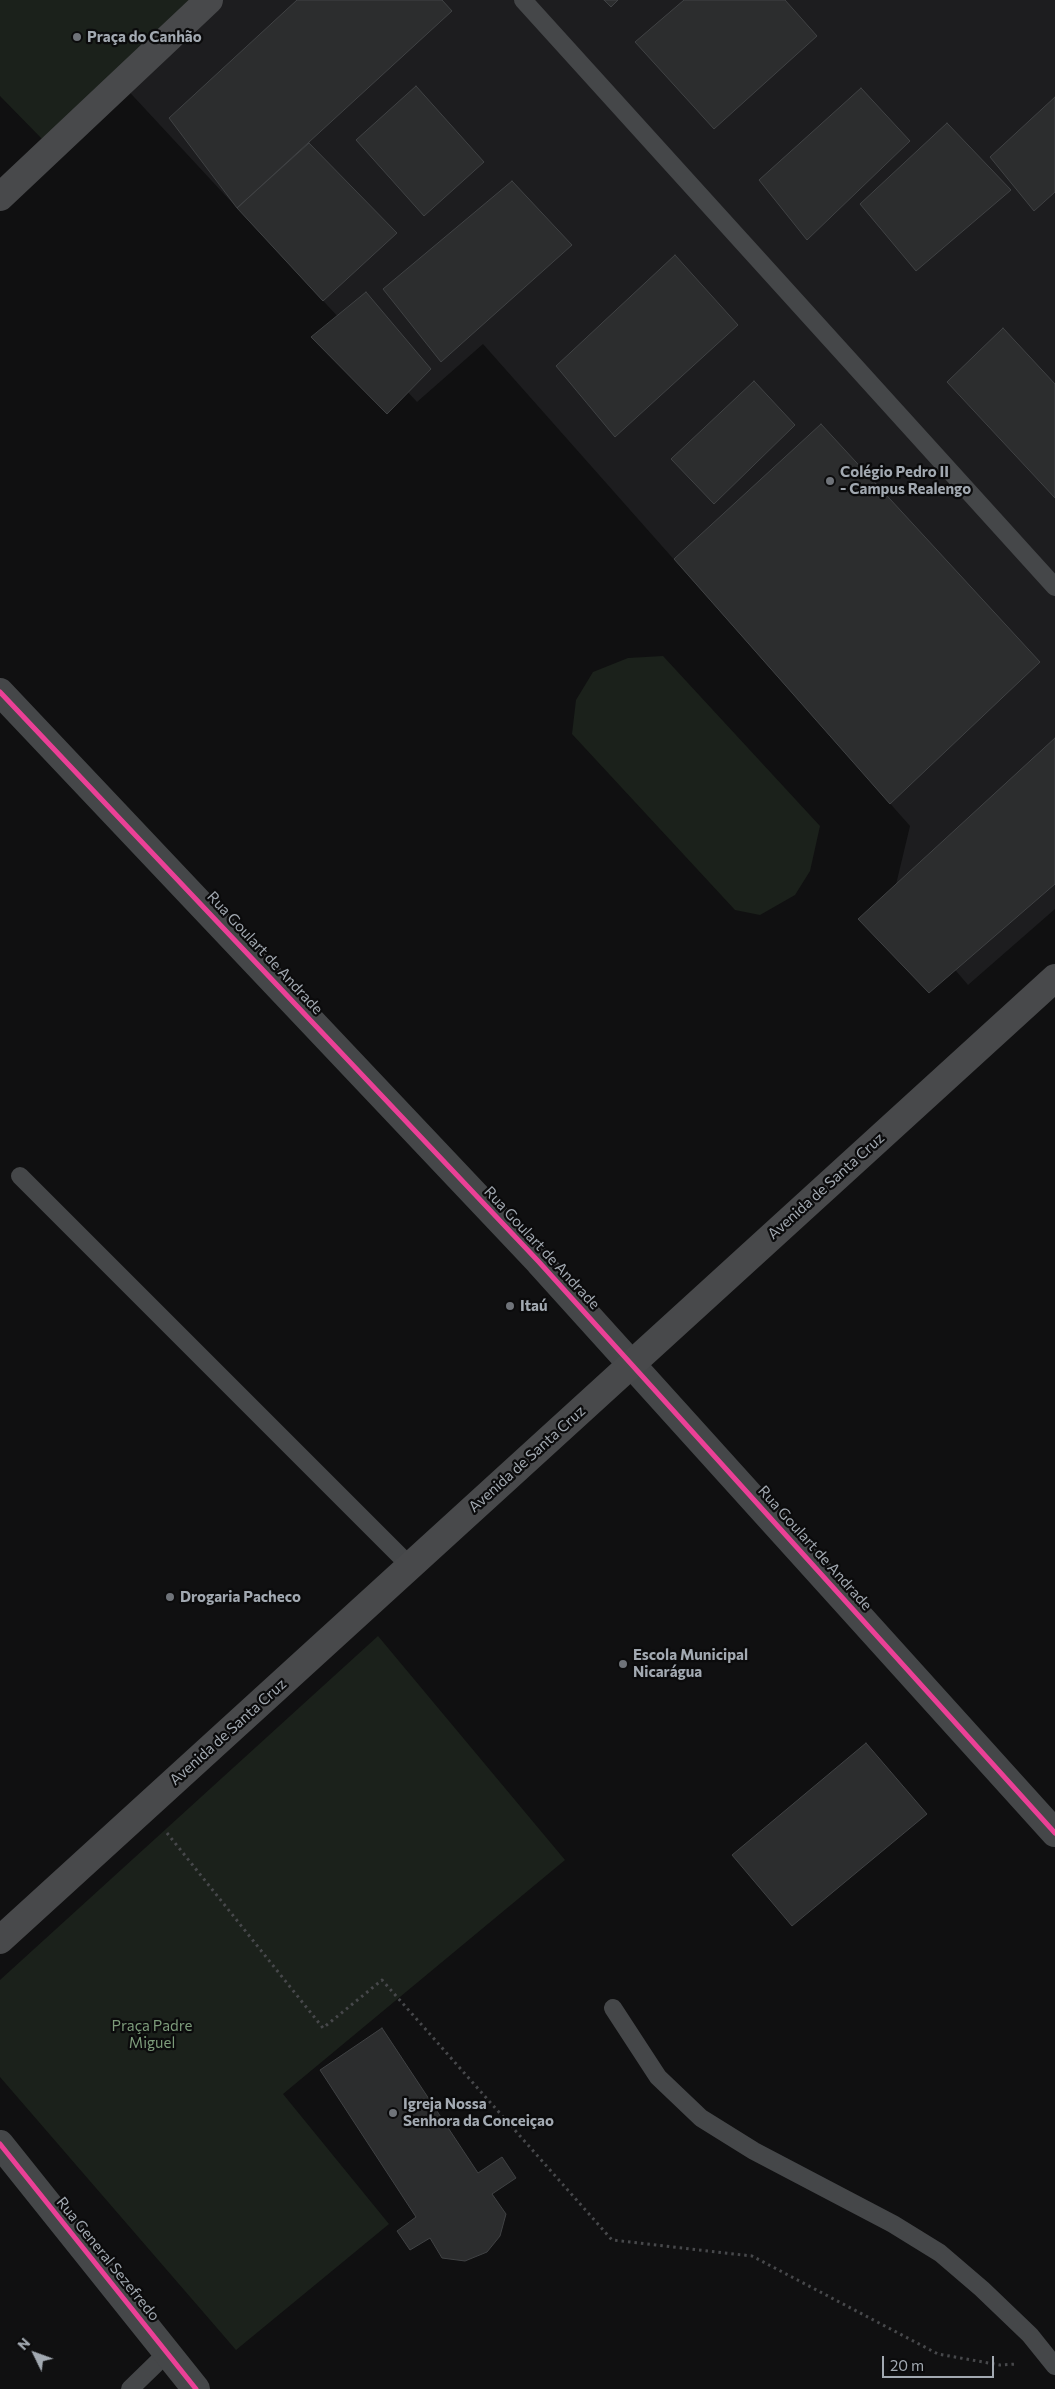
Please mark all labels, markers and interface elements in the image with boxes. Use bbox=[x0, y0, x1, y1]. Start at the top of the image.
place label: Praça do Canhão bbox=[87, 28, 202, 46]
marker: Praça do Canhão bbox=[71, 31, 83, 43]
place label: Colégio Pedro II - Campus Realengo bbox=[840, 463, 971, 498]
marker: Colégio Pedro II - Campus Realengo bbox=[824, 475, 836, 487]
street label: Rua Goulart de Andrade bbox=[203, 888, 327, 1018]
street label: Avenida de Santa Cruz bbox=[764, 1129, 888, 1243]
street label: Rua Goulart de Andrade bbox=[480, 1183, 604, 1313]
place label: Itaú bbox=[520, 1297, 548, 1315]
marker: Itaú bbox=[504, 1300, 516, 1312]
street label: Avenida de Santa Cruz bbox=[465, 1402, 589, 1516]
street label: Rua Goulart de Andrade bbox=[754, 1482, 876, 1614]
place label: Drogaria Pacheco bbox=[180, 1588, 301, 1606]
marker: Drogaria Pacheco bbox=[164, 1591, 176, 1603]
place label: Escola Municipal Nicarágua bbox=[633, 1646, 748, 1681]
marker: Escola Municipal Nicarágua bbox=[617, 1658, 629, 1670]
street label: Avenida de Santa Cruz bbox=[166, 1675, 290, 1789]
park label: Praça Padre Miguel bbox=[112, 2017, 192, 2052]
place label: Igreja Nossa Senhora da Conceiçao bbox=[403, 2095, 554, 2130]
marker: Igreja Nossa Senhora da Conceiçao bbox=[387, 2107, 399, 2119]
street label: Rua General Sezefredo bbox=[53, 2193, 163, 2325]
north arrow bbox=[10, 2329, 60, 2379]
text: N bbox=[14, 2334, 33, 2353]
scale bar bbox=[885, 2346, 998, 2378]
text: 20 m bbox=[890, 2356, 924, 2374]

